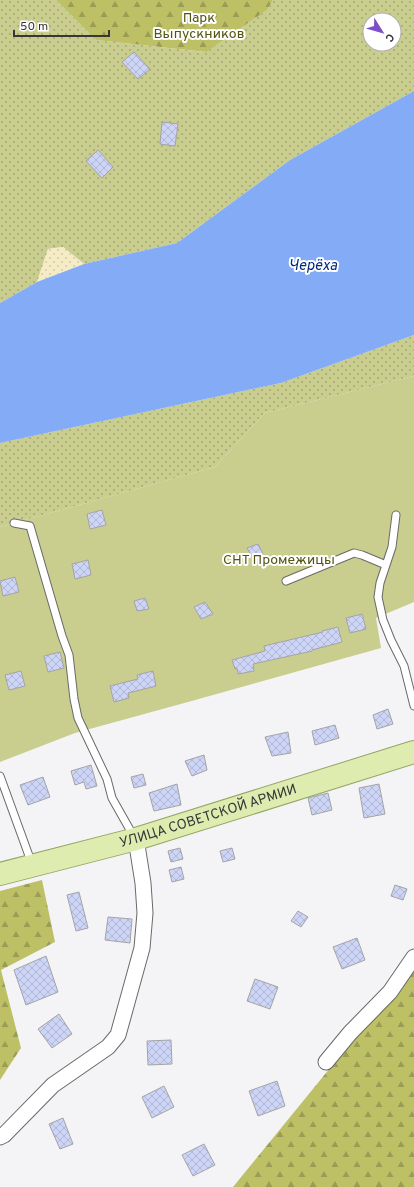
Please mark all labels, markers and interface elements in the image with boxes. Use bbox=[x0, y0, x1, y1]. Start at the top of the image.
park label: Парк Выпускников bbox=[153, 10, 245, 43]
scale bar bbox=[14, 12, 109, 38]
north arrow bbox=[362, 12, 402, 52]
text: 50 m bbox=[20, 19, 48, 35]
text: С bbox=[381, 30, 397, 44]
water label: Черёха bbox=[289, 257, 337, 276]
park label: СНТ Промежицы bbox=[223, 552, 335, 569]
street label: УЛИЦА СОВЕТСКОЙ АРМИИ bbox=[118, 781, 299, 851]

